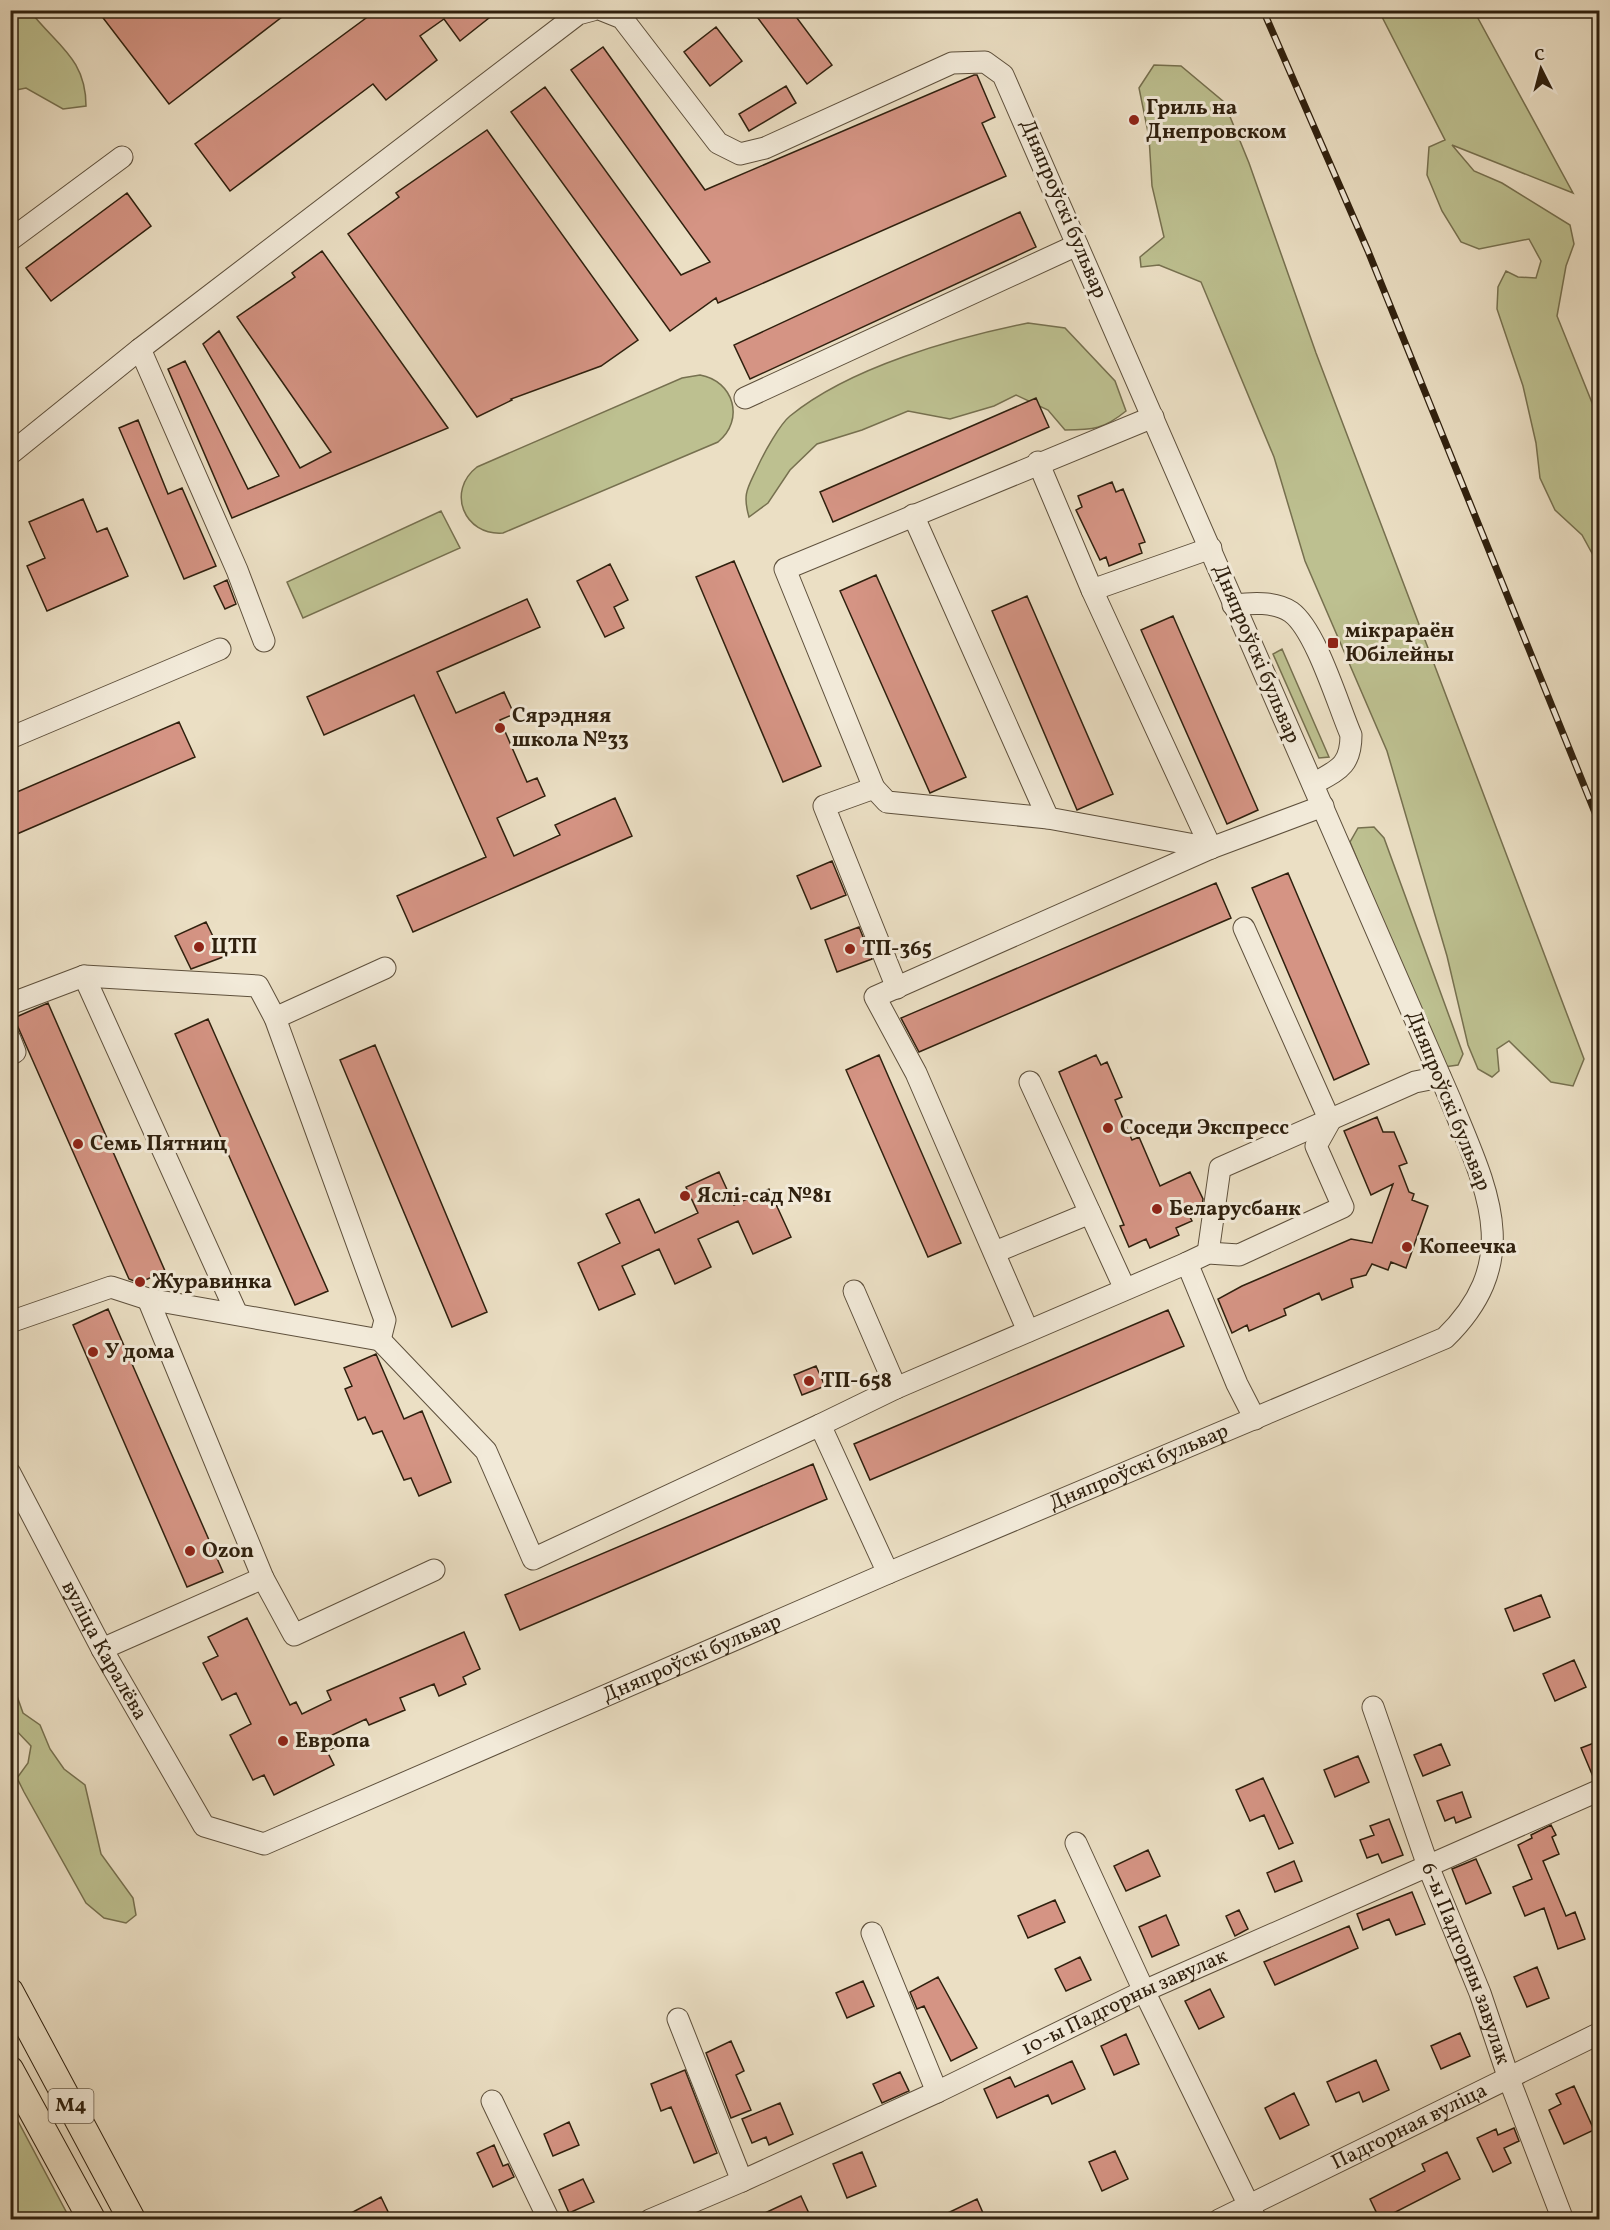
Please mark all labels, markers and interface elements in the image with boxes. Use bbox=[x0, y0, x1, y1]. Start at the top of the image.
north arrow bbox=[1511, 39, 1571, 99]
text: С bbox=[1533, 45, 1546, 68]
place label: Гриль на Днепровском bbox=[1146, 94, 1287, 147]
marker: Гриль на Днепровском bbox=[1127, 113, 1141, 127]
street label: Дняпроўскі бульвар bbox=[1012, 115, 1114, 303]
street label: Дняпроўскі бульвар bbox=[1205, 560, 1307, 748]
place label: мікрараён Юбілейны bbox=[1345, 617, 1454, 670]
marker: мікрараён Юбілейны bbox=[1326, 636, 1340, 650]
place label: Сярэдняя школа №33 bbox=[512, 702, 629, 755]
marker: Сярэдняя школа №33 bbox=[493, 721, 507, 735]
place label: ЦТП bbox=[211, 933, 257, 962]
place label: ТП-365 bbox=[862, 935, 932, 964]
marker: ЦТП bbox=[192, 940, 206, 954]
marker: ТП-365 bbox=[843, 942, 857, 956]
street label: Дняпроўскі бульвар bbox=[1399, 1006, 1497, 1196]
place label: Соседи Экспресс bbox=[1120, 1114, 1289, 1143]
marker: Соседи Экспресс bbox=[1101, 1121, 1115, 1135]
place label: Семь Пятниц bbox=[90, 1130, 227, 1159]
marker: Семь Пятниц bbox=[71, 1137, 85, 1151]
place label: Яслі-сад №81 bbox=[697, 1182, 832, 1211]
marker: Яслі-сад №81 bbox=[678, 1189, 692, 1203]
place label: Беларусбанк bbox=[1169, 1195, 1301, 1224]
marker: Беларусбанк bbox=[1150, 1202, 1164, 1216]
place label: Копеечка bbox=[1419, 1233, 1517, 1262]
marker: Копеечка bbox=[1400, 1240, 1414, 1254]
place label: Журавинка bbox=[152, 1268, 272, 1297]
marker: Журавинка bbox=[133, 1275, 147, 1289]
place label: У дома bbox=[105, 1338, 175, 1367]
marker: У дома bbox=[86, 1345, 100, 1359]
place label: ТП-658 bbox=[821, 1367, 892, 1396]
marker: ТП-658 bbox=[802, 1374, 816, 1388]
street label: Дняпроўскі бульвар bbox=[1045, 1416, 1233, 1518]
place label: Ozon bbox=[202, 1537, 254, 1566]
marker: Ozon bbox=[183, 1544, 197, 1558]
street label: вуліца Каралёва bbox=[54, 1576, 155, 1726]
street label: Дняпроўскі бульвар bbox=[598, 1607, 786, 1710]
place label: Европа bbox=[295, 1727, 370, 1756]
marker: Европа bbox=[276, 1734, 290, 1748]
street label: 6-ы Падгорны завулак bbox=[1414, 1858, 1518, 2068]
street label: 10-ы Падгорны завулак bbox=[1016, 1942, 1232, 2063]
street label: Падгорная вуліца bbox=[1326, 2076, 1492, 2177]
road number: М4 bbox=[48, 2089, 94, 2123]

